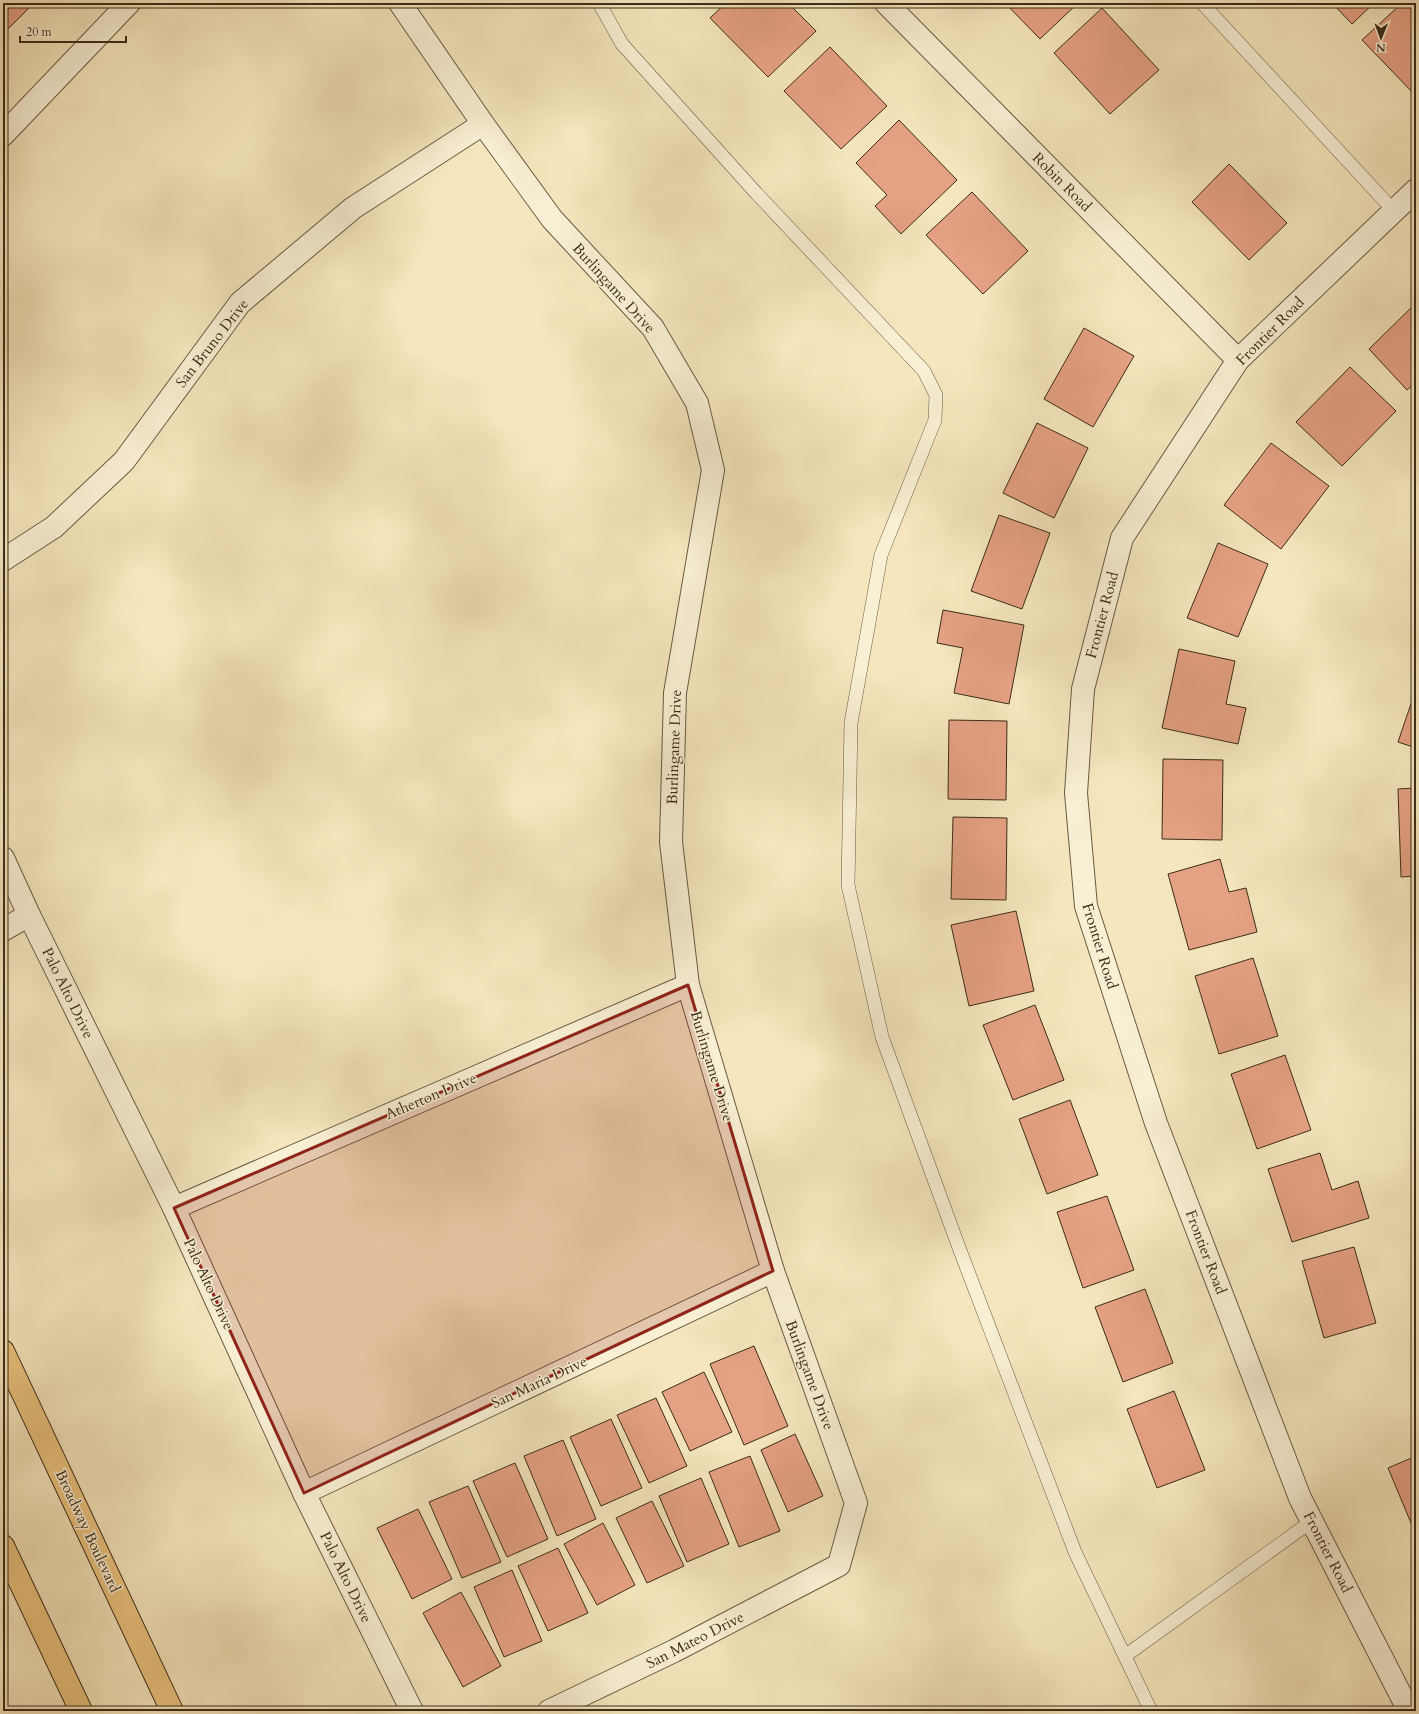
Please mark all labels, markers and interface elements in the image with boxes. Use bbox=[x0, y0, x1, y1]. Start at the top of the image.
scale bar bbox=[20, 18, 126, 44]
north arrow bbox=[1361, 18, 1401, 58]
text: 20 m bbox=[26, 24, 53, 40]
text: N bbox=[1375, 40, 1386, 55]
street label: Robin Road bbox=[1028, 148, 1096, 216]
street label: Burlingame Drive bbox=[568, 239, 660, 338]
street label: Frontier Road bbox=[1232, 292, 1309, 369]
street label: San Bruno Drive bbox=[171, 294, 253, 391]
street label: Frontier Road bbox=[1081, 569, 1123, 661]
street label: Burlingame Drive bbox=[662, 689, 686, 805]
street label: Frontier Road bbox=[1077, 901, 1123, 991]
street label: Palo Alto Drive bbox=[37, 944, 99, 1042]
street label: Burlingame Drive bbox=[686, 1008, 738, 1124]
street label: Atherton Drive bbox=[382, 1068, 480, 1124]
street label: Frontier Road bbox=[1181, 1207, 1231, 1297]
street label: Palo Alto Drive bbox=[179, 1235, 239, 1333]
street label: Burlingame Drive bbox=[781, 1317, 839, 1433]
street label: San Maria Drive bbox=[488, 1351, 590, 1413]
street label: Broadway Boulevard bbox=[51, 1466, 125, 1596]
street label: Frontier Road bbox=[1299, 1508, 1357, 1596]
street label: Palo Alto Drive bbox=[315, 1528, 377, 1626]
street label: San Mateo Drive bbox=[643, 1607, 747, 1673]

